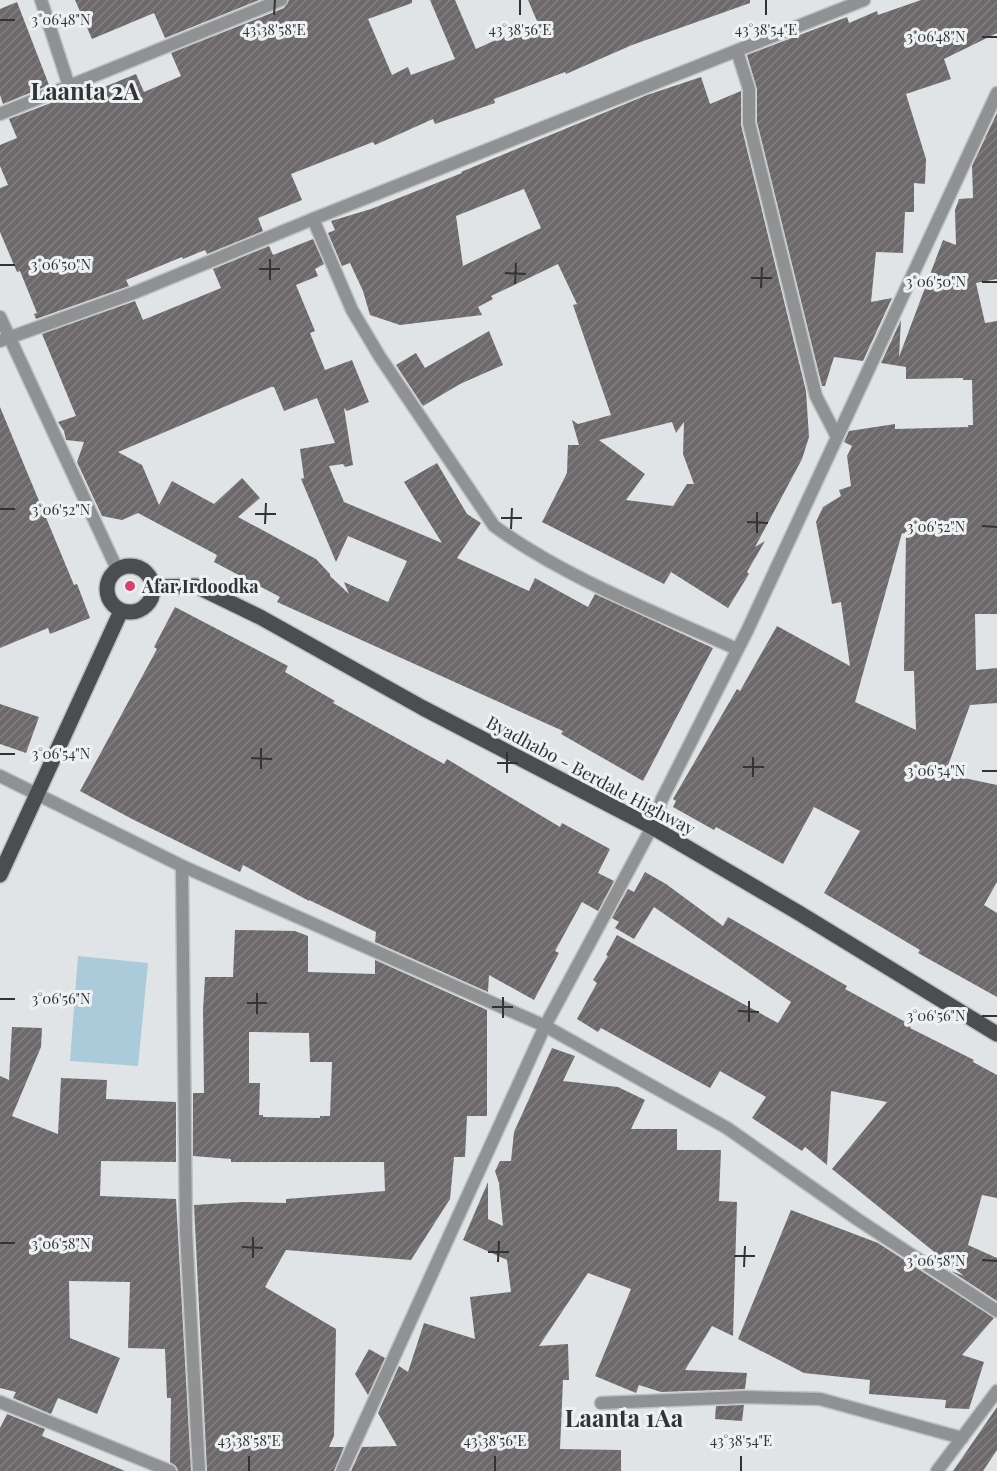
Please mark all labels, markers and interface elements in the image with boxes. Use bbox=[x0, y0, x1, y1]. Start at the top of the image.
text: 3°06'48"N bbox=[31, 9, 91, 29]
text: 43°38'58"E bbox=[242, 19, 306, 39]
text: 43°38'56"E bbox=[489, 19, 551, 39]
text: 43°38'54"E bbox=[735, 19, 797, 39]
text: 3°06'48"N bbox=[906, 26, 966, 46]
district label: Laanta 2A bbox=[31, 74, 140, 106]
text: 3°06'50"N bbox=[31, 254, 92, 274]
text: 3°06'50"N bbox=[906, 271, 967, 291]
text: 3°06'52"N bbox=[32, 499, 91, 519]
text: 3°06'52"N bbox=[907, 516, 966, 536]
place label: Afar Irdoodka bbox=[141, 574, 259, 598]
marker: Afar Irdoodka bbox=[123, 579, 137, 593]
street label: Byadhabo - Berdale Highway bbox=[482, 710, 700, 840]
text: 3°06'54"N bbox=[32, 743, 91, 763]
text: 3°06'54"N bbox=[907, 760, 966, 780]
text: 3°06'56"N bbox=[31, 988, 91, 1008]
text: 3°06'56"N bbox=[906, 1005, 966, 1025]
text: 3°06'58"N bbox=[31, 1233, 91, 1253]
text: 3°06'58"N bbox=[906, 1250, 966, 1270]
district label: Laanta 1Aa bbox=[565, 1401, 684, 1433]
text: 43°38'58"E bbox=[217, 1430, 281, 1450]
text: 43°38'56"E bbox=[464, 1430, 526, 1450]
text: 43°38'54"E bbox=[710, 1430, 772, 1450]

